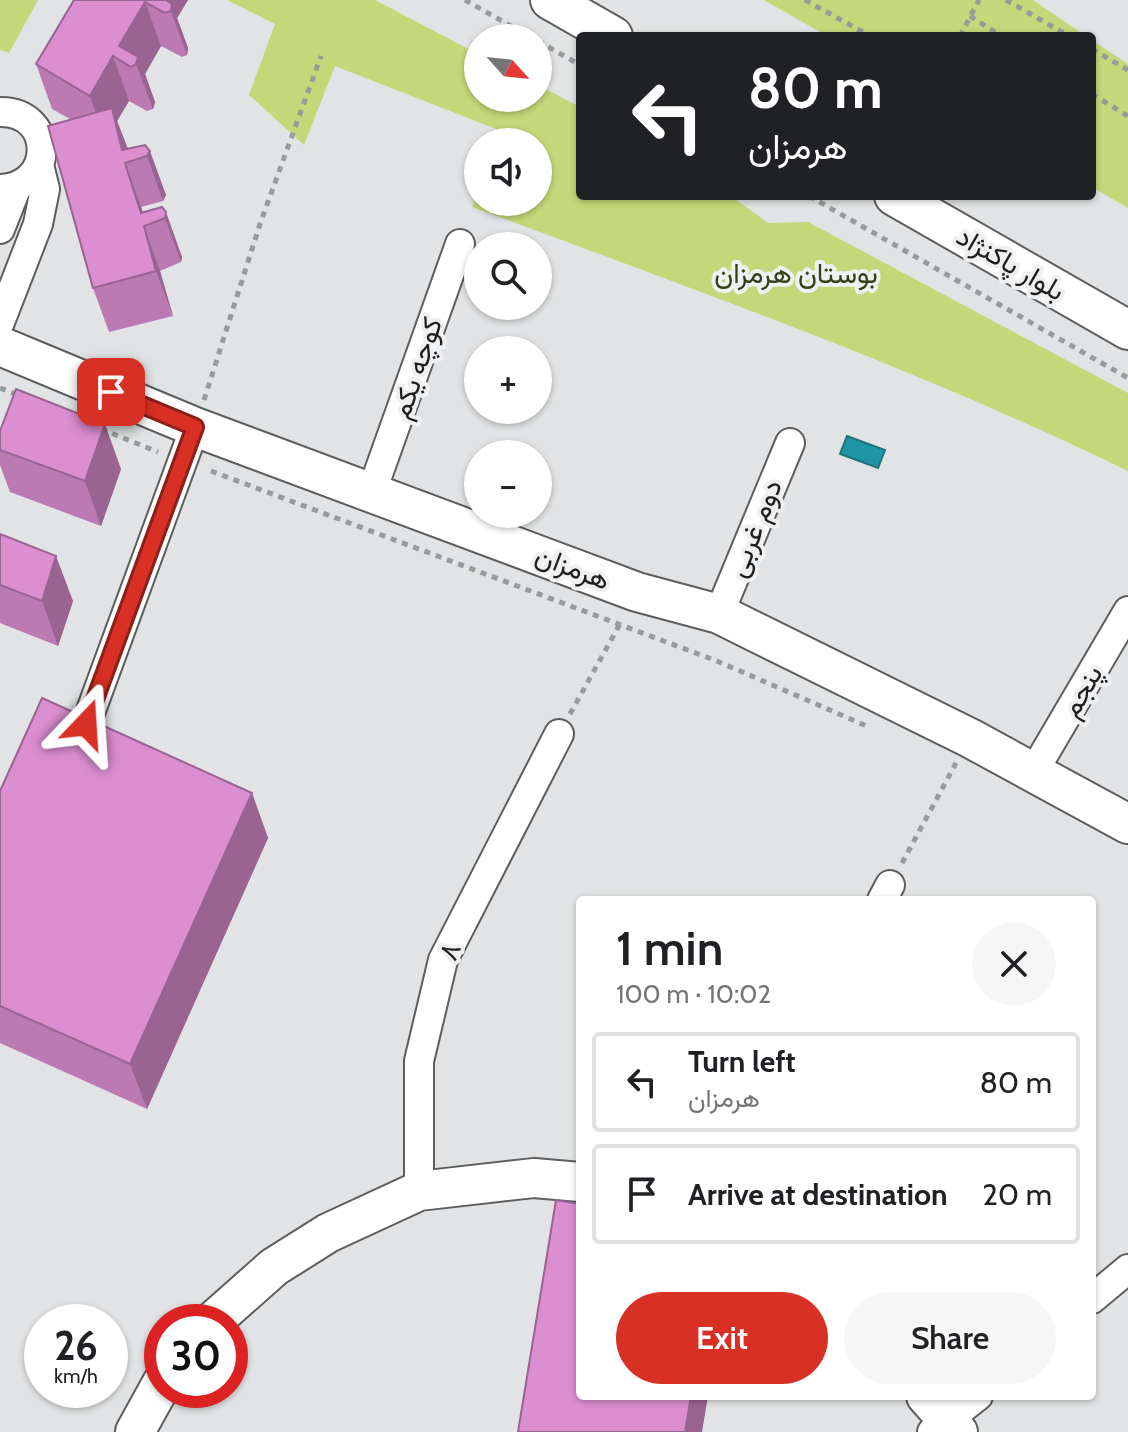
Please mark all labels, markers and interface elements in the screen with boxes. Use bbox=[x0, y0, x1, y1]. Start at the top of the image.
north arrow bbox=[464, 24, 552, 112]
map controls bbox=[464, 24, 552, 528]
text: 80 m bbox=[748, 54, 883, 122]
icon: left bbox=[616, 64, 720, 168]
text: هرمزان bbox=[748, 124, 847, 168]
button: sound bbox=[464, 128, 552, 216]
street label: بلوار پاکنژاد bbox=[950, 218, 1071, 309]
button: search bbox=[464, 232, 552, 320]
park label: بوستان هرمزان bbox=[714, 256, 878, 291]
street label: کوچه یکم bbox=[383, 313, 451, 424]
button: + bbox=[464, 336, 552, 424]
pin bbox=[77, 358, 145, 426]
icon: arrive bbox=[89, 370, 133, 414]
button: − bbox=[464, 440, 552, 528]
street label: دوم غربی bbox=[719, 474, 791, 583]
street label: هرمزان bbox=[530, 537, 615, 598]
street label: پنجم bbox=[1053, 659, 1111, 724]
position arrow bbox=[44, 682, 128, 766]
text: 1 min bbox=[616, 919, 723, 977]
button: close bbox=[972, 922, 1056, 1006]
street label: ۸ bbox=[430, 937, 468, 965]
text: 100 m · 10:02 bbox=[616, 978, 771, 1010]
text: Turn left bbox=[688, 1043, 796, 1080]
icon: left bbox=[620, 1060, 664, 1104]
text: 80 m bbox=[980, 1064, 1052, 1101]
text: هرمزان bbox=[688, 1082, 760, 1114]
icon: arrive bbox=[620, 1172, 664, 1216]
text: Arrive at destination bbox=[688, 1176, 948, 1213]
text: 20 m bbox=[982, 1176, 1052, 1213]
button: Exit bbox=[616, 1292, 828, 1384]
button: Share bbox=[844, 1292, 1056, 1384]
speed limit sign: 30 bbox=[144, 1304, 248, 1408]
text: 26 bbox=[54, 1321, 98, 1370]
text: km/h bbox=[54, 1364, 98, 1388]

